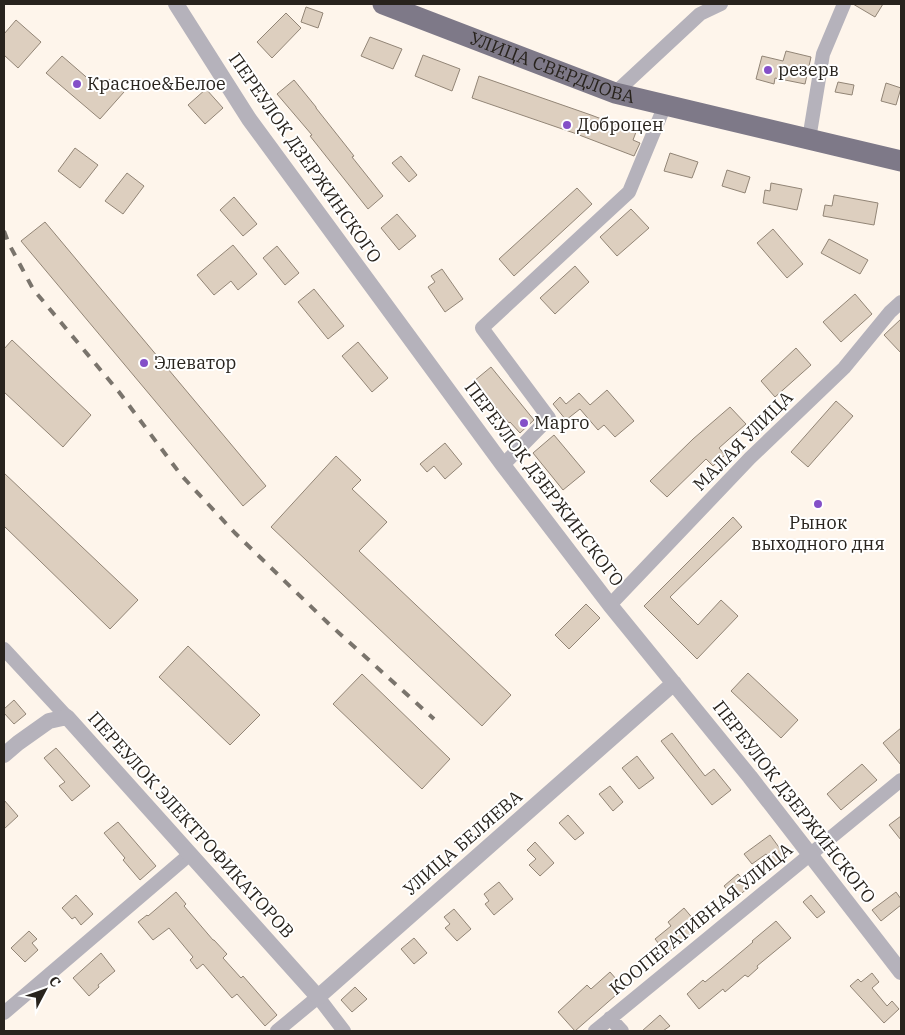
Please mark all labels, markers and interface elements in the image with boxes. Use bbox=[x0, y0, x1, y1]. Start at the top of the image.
street label: УЛИЦА СВЕРДЛОВА bbox=[466, 26, 638, 108]
street label: ПЕРЕУЛОК ДЗЕРЖИНСКОГО bbox=[224, 48, 387, 267]
place label: резерв bbox=[778, 58, 839, 81]
marker: резерв bbox=[762, 64, 774, 76]
place label: Красное&Белое bbox=[87, 72, 226, 95]
marker: Красное&Белое bbox=[71, 78, 83, 90]
place label: Доброцен bbox=[577, 113, 664, 136]
marker: Доброцен bbox=[561, 119, 573, 131]
place label: Элеватор bbox=[154, 351, 236, 374]
marker: Элеватор bbox=[138, 357, 150, 369]
street label: ПЕРЕУЛОК ДЗЕРЖИНСКОГО bbox=[460, 376, 629, 591]
street label: МАЛАЯ УЛИЦА bbox=[688, 385, 798, 496]
place label: Марго bbox=[534, 411, 589, 434]
marker: Марго bbox=[518, 417, 530, 429]
marker: Рынок выходного дня bbox=[812, 498, 824, 510]
place label: Рынок выходного дня bbox=[751, 511, 885, 555]
street label: ПЕРЕУЛОК ДЗЕРЖИНСКОГО bbox=[708, 696, 881, 908]
street label: ПЕРЕУЛОК ЭЛЕКТРОФИКАТОРОВ bbox=[83, 706, 299, 943]
street label: УЛИЦА БЕЛЯЕВА bbox=[399, 784, 527, 900]
street label: КООПЕРАТИВНАЯ УЛИЦА bbox=[604, 837, 798, 1000]
north arrow bbox=[20, 965, 70, 1015]
text: С bbox=[45, 972, 65, 991]

